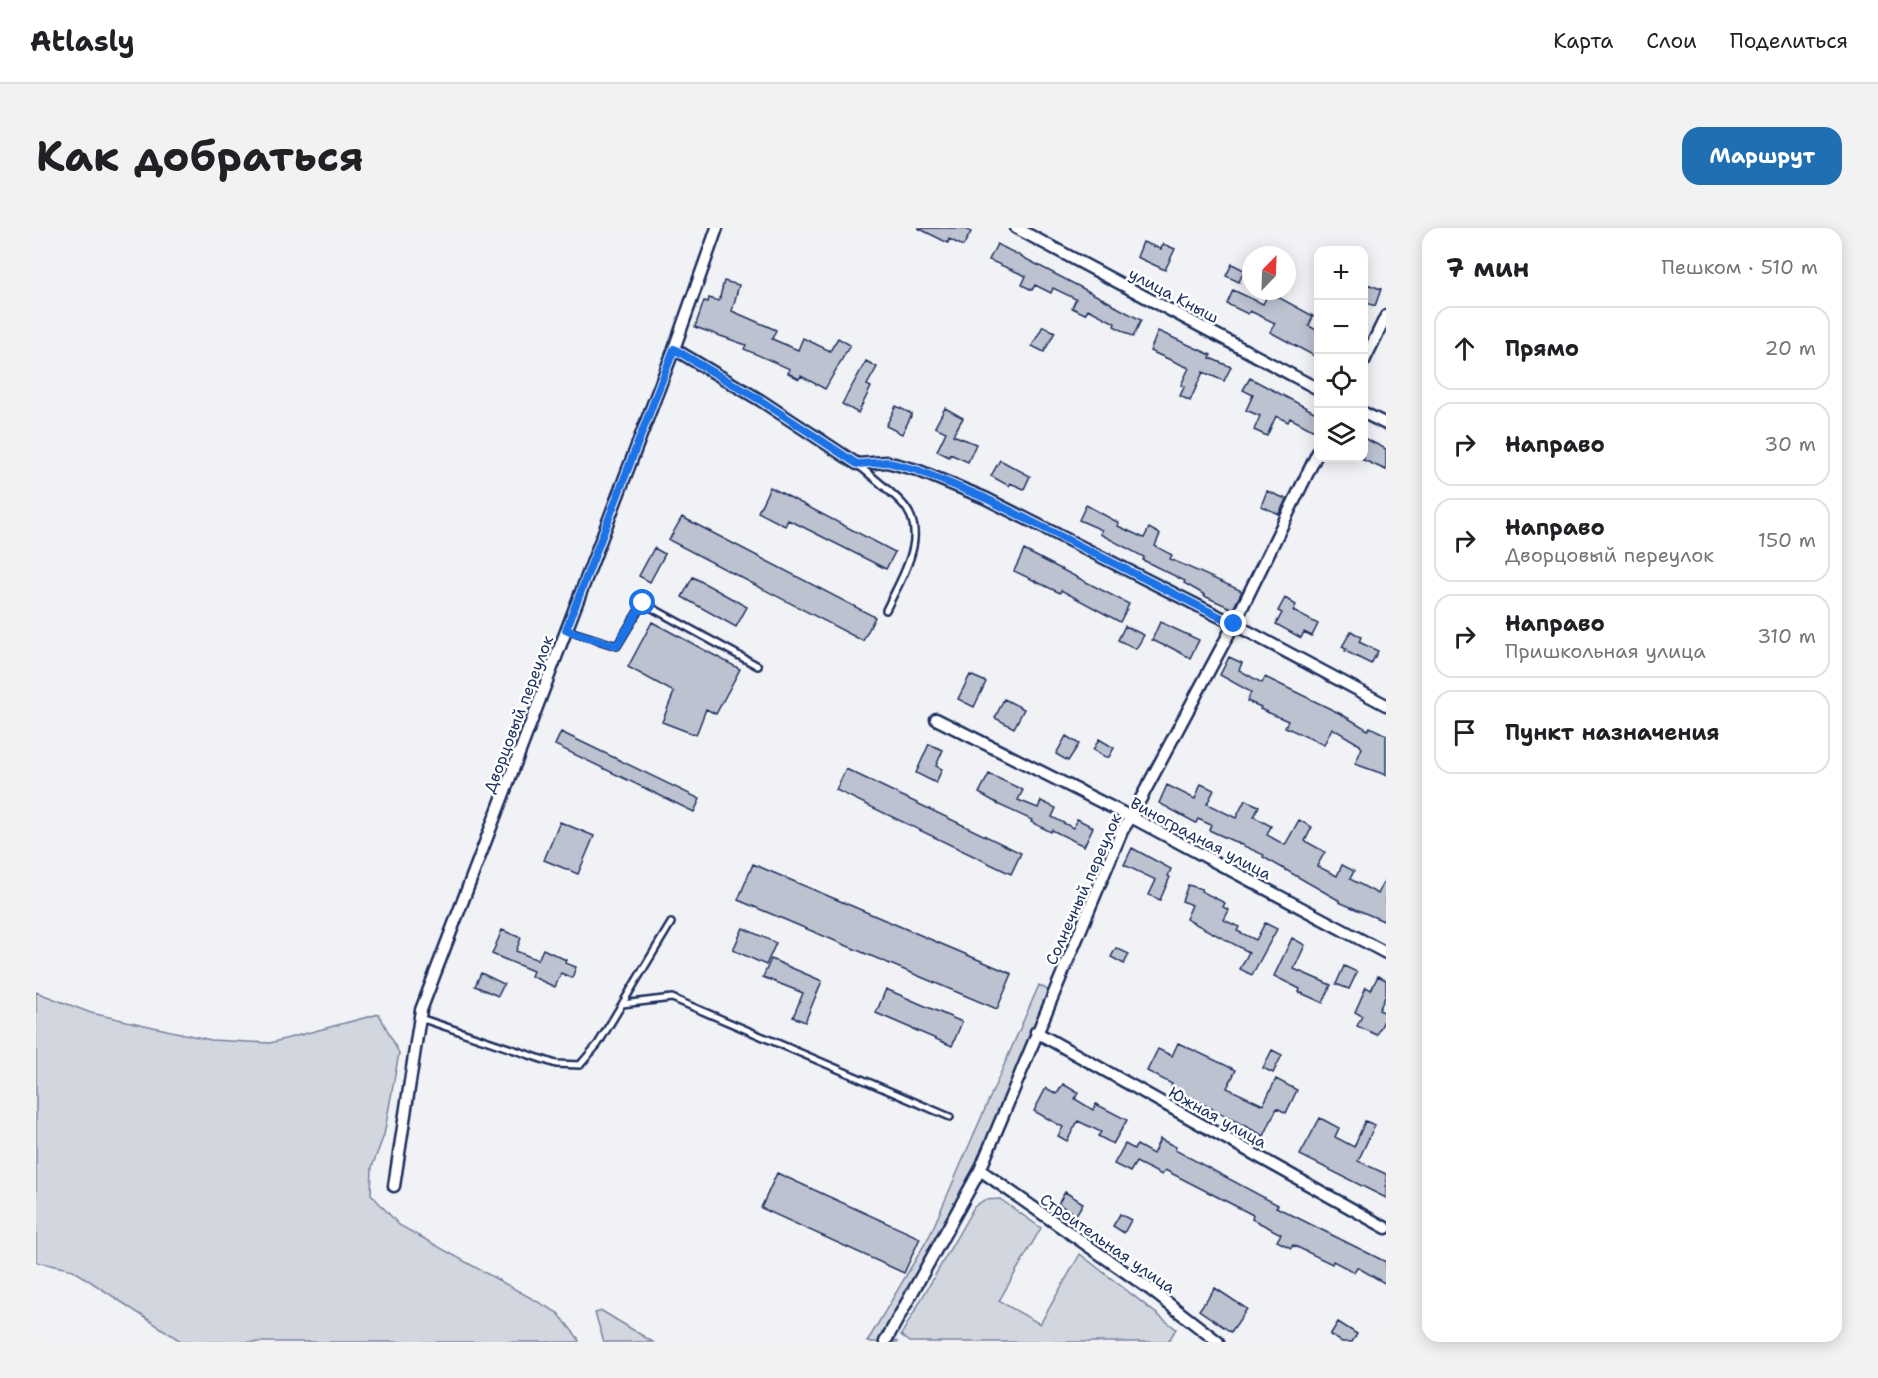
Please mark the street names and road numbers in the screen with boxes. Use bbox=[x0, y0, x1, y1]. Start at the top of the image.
street label: улица Кныш bbox=[1125, 263, 1222, 328]
street label: Дворцовый переулок bbox=[479, 632, 558, 796]
street label: Виноградная улица bbox=[1127, 792, 1275, 885]
street label: Солнечный переулок bbox=[1041, 810, 1127, 968]
street label: Южная улица bbox=[1165, 1082, 1271, 1153]
street label: Строительная улица bbox=[1036, 1189, 1180, 1298]

